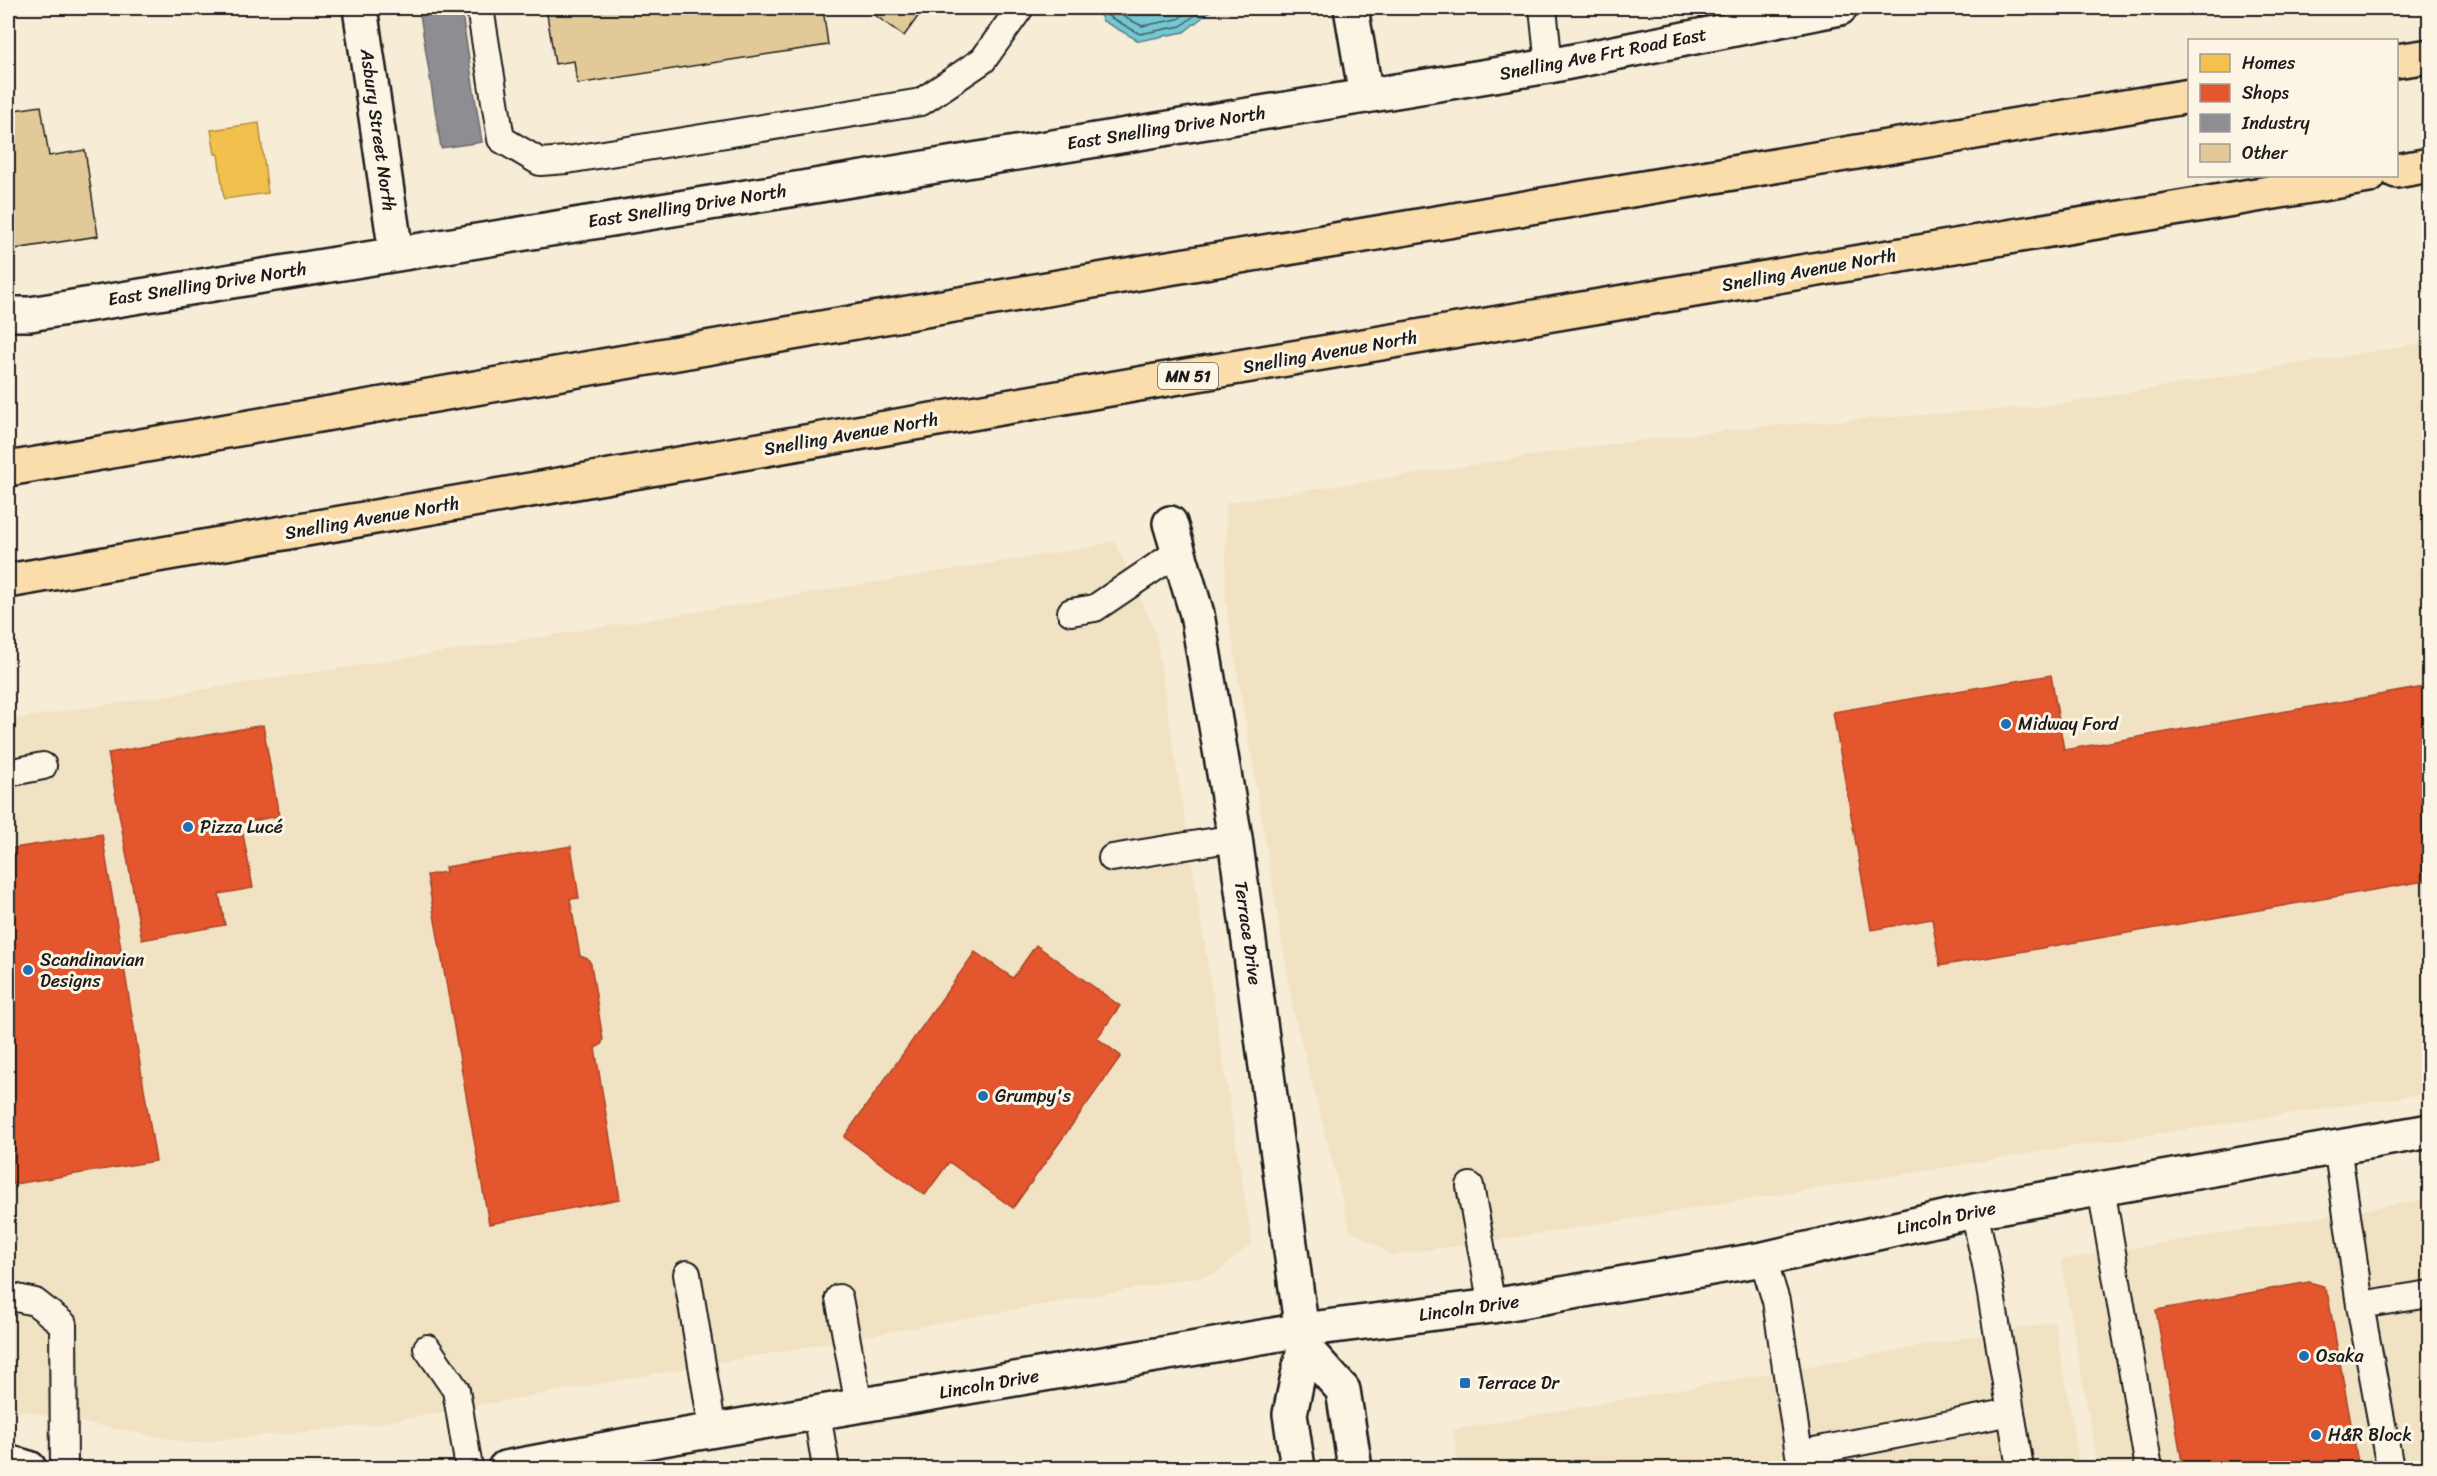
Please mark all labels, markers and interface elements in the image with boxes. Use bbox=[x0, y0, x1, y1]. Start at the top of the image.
street label: Snelling Ave Frt Road East bbox=[1497, 18, 1710, 90]
legend bbox=[2188, 39, 2398, 177]
street label: Asbury Street North bbox=[351, 46, 405, 213]
text: Homes bbox=[2242, 47, 2296, 79]
text: Shops bbox=[2242, 77, 2289, 109]
street label: East Snelling Drive North bbox=[1064, 97, 1268, 159]
text: Industry bbox=[2241, 107, 2311, 139]
text: Other bbox=[2242, 137, 2289, 169]
street label: East Snelling Drive North bbox=[585, 175, 789, 237]
street label: Snelling Avenue North bbox=[1719, 239, 1899, 301]
street label: East Snelling Drive North bbox=[105, 253, 309, 315]
street label: Snelling Avenue North bbox=[1240, 321, 1420, 383]
road number: MN 51 bbox=[1158, 363, 1218, 389]
street label: Snelling Avenue North bbox=[761, 403, 941, 465]
street label: Snelling Avenue North bbox=[282, 487, 462, 549]
place label: Midway Ford bbox=[2018, 708, 2120, 740]
marker: Midway Ford bbox=[1999, 717, 2013, 731]
place label: Pizza Lucé bbox=[200, 811, 283, 843]
marker: Pizza Lucé bbox=[181, 820, 195, 834]
street label: Terrace Drive bbox=[1225, 879, 1271, 987]
place label: Scandinavian Designs bbox=[40, 944, 145, 997]
marker: Scandinavian Designs bbox=[21, 963, 35, 977]
place label: Grumpy's bbox=[995, 1080, 1072, 1112]
marker: Grumpy's bbox=[976, 1089, 990, 1103]
street label: Lincoln Drive bbox=[1893, 1192, 1999, 1244]
street label: Lincoln Drive bbox=[1417, 1285, 1521, 1331]
place label: Osaka bbox=[2316, 1340, 2365, 1372]
marker: Osaka bbox=[2297, 1349, 2311, 1363]
street label: Lincoln Drive bbox=[936, 1359, 1042, 1409]
place label: Terrace Dr bbox=[1477, 1367, 1561, 1399]
marker: Terrace Dr bbox=[1458, 1376, 1472, 1390]
place label: H&R Block bbox=[2328, 1419, 2412, 1451]
marker: H&R Block bbox=[2309, 1428, 2323, 1442]

